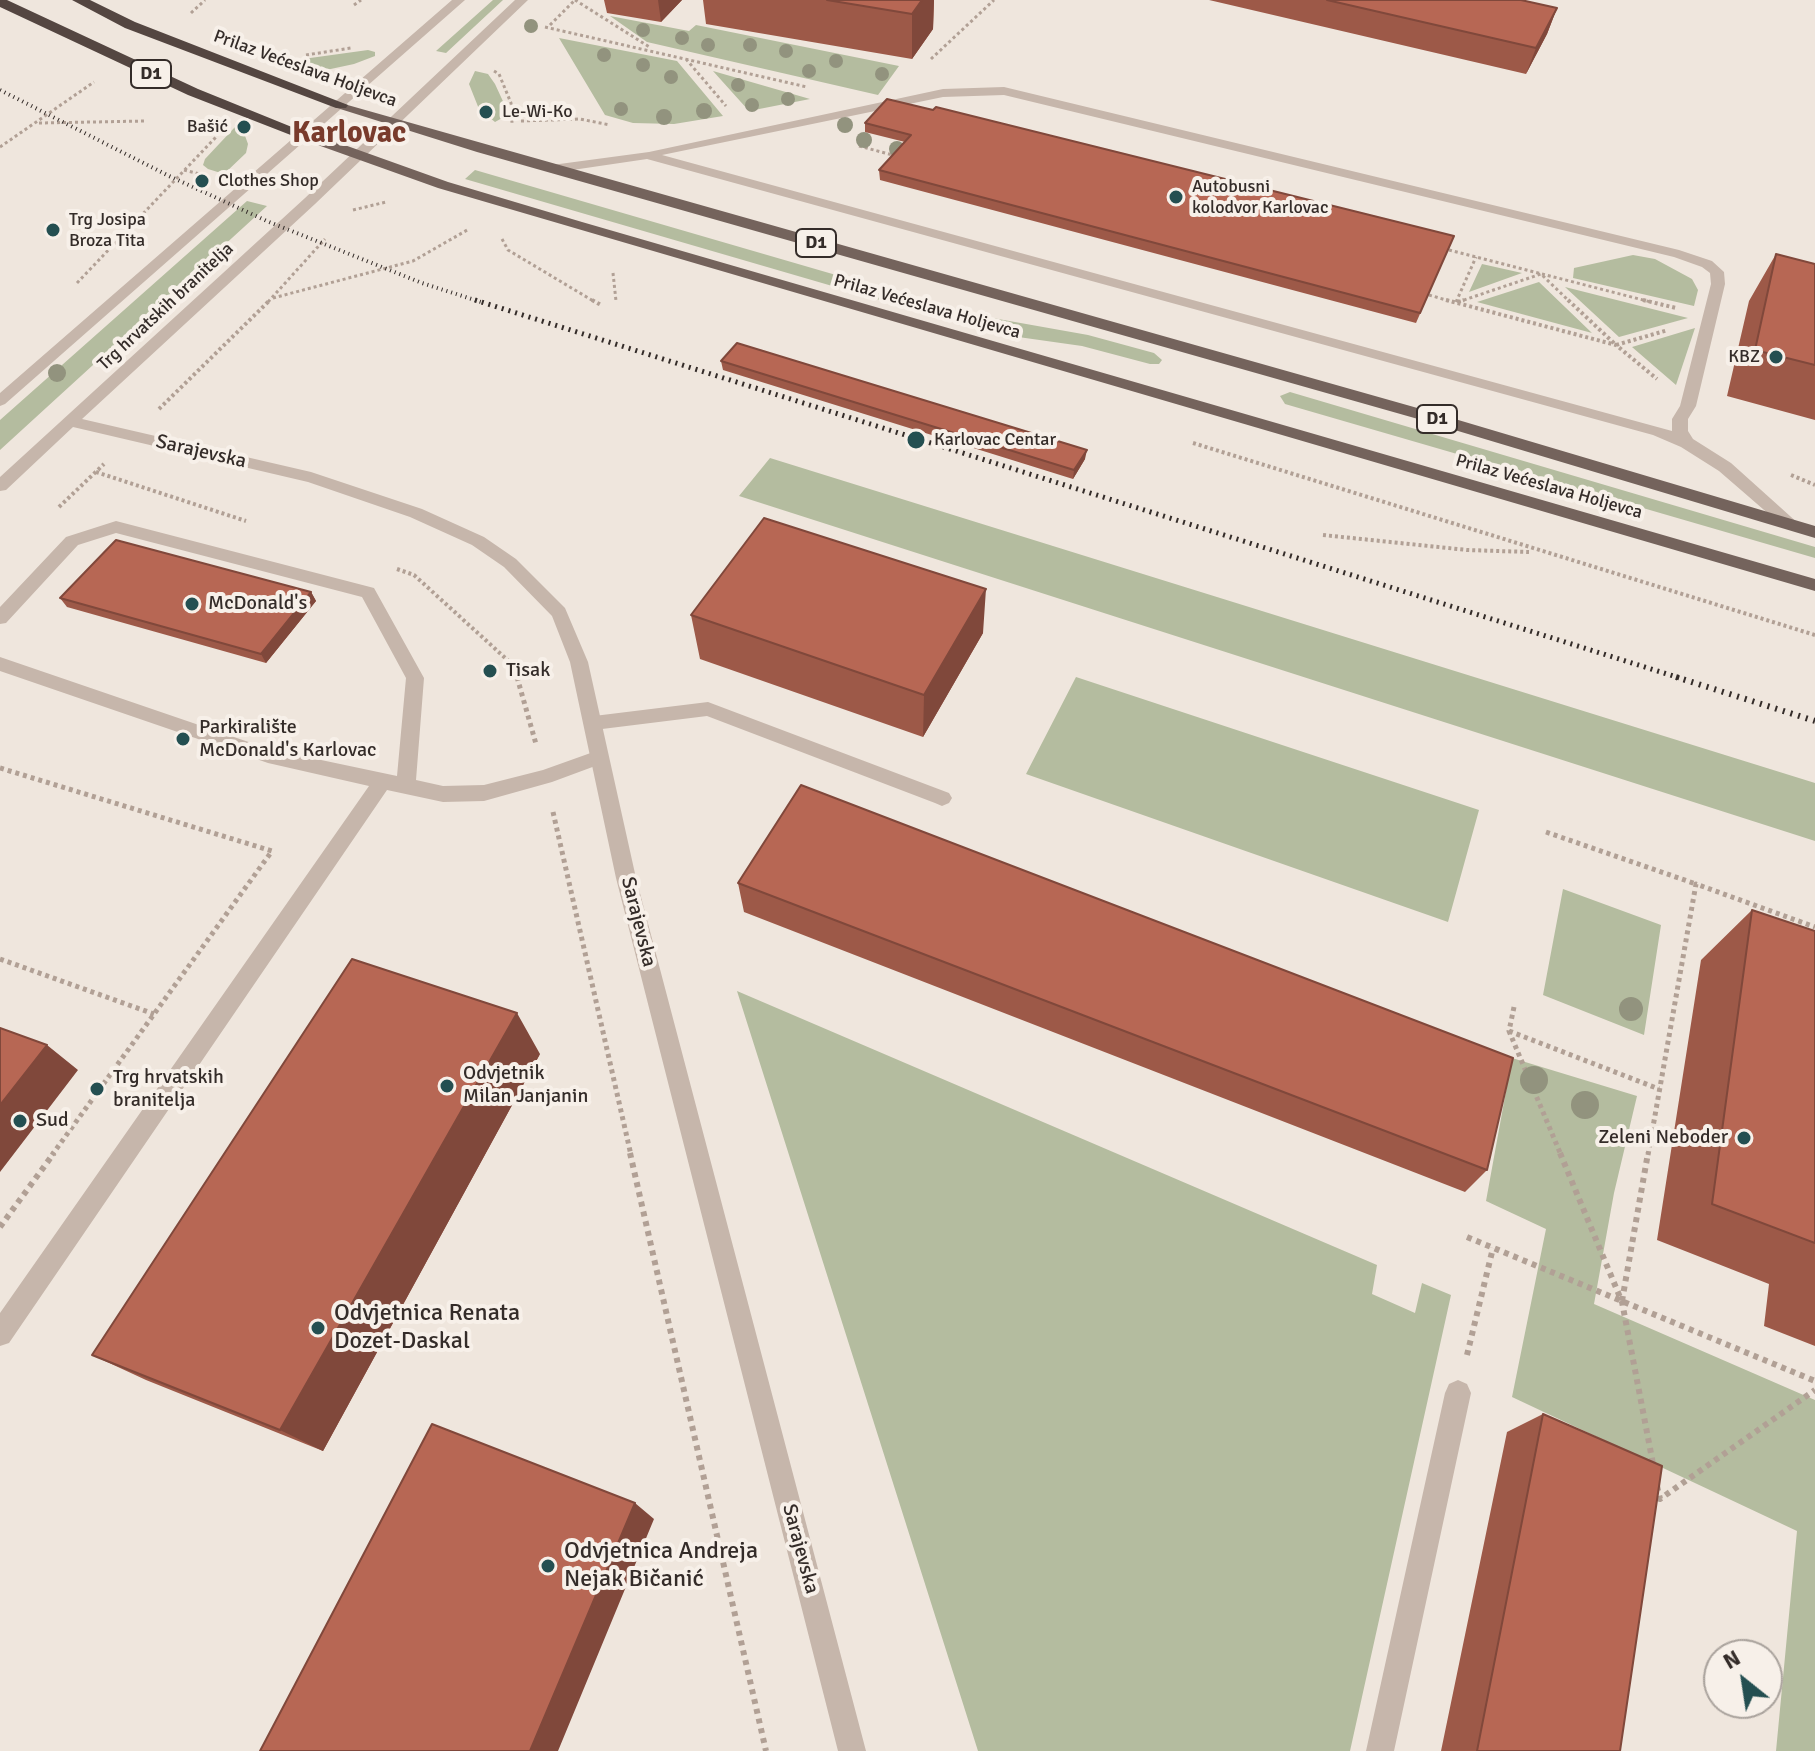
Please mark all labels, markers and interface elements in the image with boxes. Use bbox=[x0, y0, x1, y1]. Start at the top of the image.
street label: Prilaz Većeslava Holjevca bbox=[210, 26, 400, 112]
road number: D1 bbox=[131, 60, 171, 88]
place label: Le-Wi-Ko bbox=[502, 101, 573, 123]
marker: Le-Wi-Ko bbox=[477, 103, 495, 121]
place label: Bašić bbox=[187, 116, 228, 138]
district label: Karlovac bbox=[292, 116, 406, 152]
marker: Bašić bbox=[235, 118, 253, 136]
place label: Clothes Shop bbox=[218, 170, 319, 192]
marker: Clothes Shop bbox=[193, 172, 211, 190]
place label: Autobusni kolodvor Karlovac bbox=[1192, 176, 1328, 218]
marker: Autobusni kolodvor Karlovac bbox=[1167, 188, 1185, 206]
place label: Trg Josipa Broza Tita bbox=[69, 209, 146, 252]
marker: Trg Josipa Broza Tita bbox=[44, 221, 62, 239]
road number: D1 bbox=[796, 229, 836, 257]
street label: Trg hrvatskih branitelja bbox=[94, 238, 238, 376]
street label: Prilaz Većeslava Holjevca bbox=[831, 270, 1023, 344]
place label: KBZ bbox=[1728, 346, 1760, 368]
marker: KBZ bbox=[1767, 348, 1785, 366]
road number: D1 bbox=[1417, 405, 1457, 433]
marker: Karlovac Centar bbox=[905, 429, 927, 451]
place label: Karlovac Centar bbox=[934, 429, 1056, 451]
street label: Sarajevska bbox=[153, 430, 249, 474]
street label: Prilaz Većeslava Holjevca bbox=[1453, 450, 1645, 524]
place label: McDonald's bbox=[208, 592, 307, 616]
marker: McDonald's bbox=[183, 595, 201, 613]
place label: Tisak bbox=[506, 659, 550, 683]
marker: Tisak bbox=[481, 662, 499, 680]
place label: Parkiralište McDonald's Karlovac bbox=[199, 716, 376, 763]
marker: Parkiralište McDonald's Karlovac bbox=[174, 730, 192, 748]
street label: Sarajevska bbox=[615, 874, 661, 970]
place label: Odvjetnik Milan Janjanin bbox=[463, 1062, 588, 1109]
place label: Trg hrvatskih branitelja bbox=[113, 1066, 224, 1113]
marker: Odvjetnik Milan Janjanin bbox=[438, 1077, 456, 1095]
marker: Trg hrvatskih branitelja bbox=[88, 1080, 106, 1098]
place label: Sud bbox=[36, 1109, 69, 1133]
marker: Sud bbox=[11, 1112, 29, 1130]
place label: Zeleni Neboder bbox=[1598, 1126, 1728, 1150]
marker: Zeleni Neboder bbox=[1735, 1129, 1753, 1147]
place label: Odvjetnica Renata Dozet-Daskal bbox=[334, 1300, 520, 1356]
marker: Odvjetnica Renata Dozet-Daskal bbox=[309, 1319, 327, 1337]
street label: Sarajevska bbox=[777, 1501, 823, 1597]
place label: Odvjetnica Andreja Nejak Bičanić bbox=[564, 1538, 758, 1594]
marker: Odvjetnica Andreja Nejak Bičanić bbox=[539, 1557, 557, 1575]
north arrow bbox=[1703, 1639, 1783, 1719]
text: N bbox=[1718, 1644, 1745, 1675]

